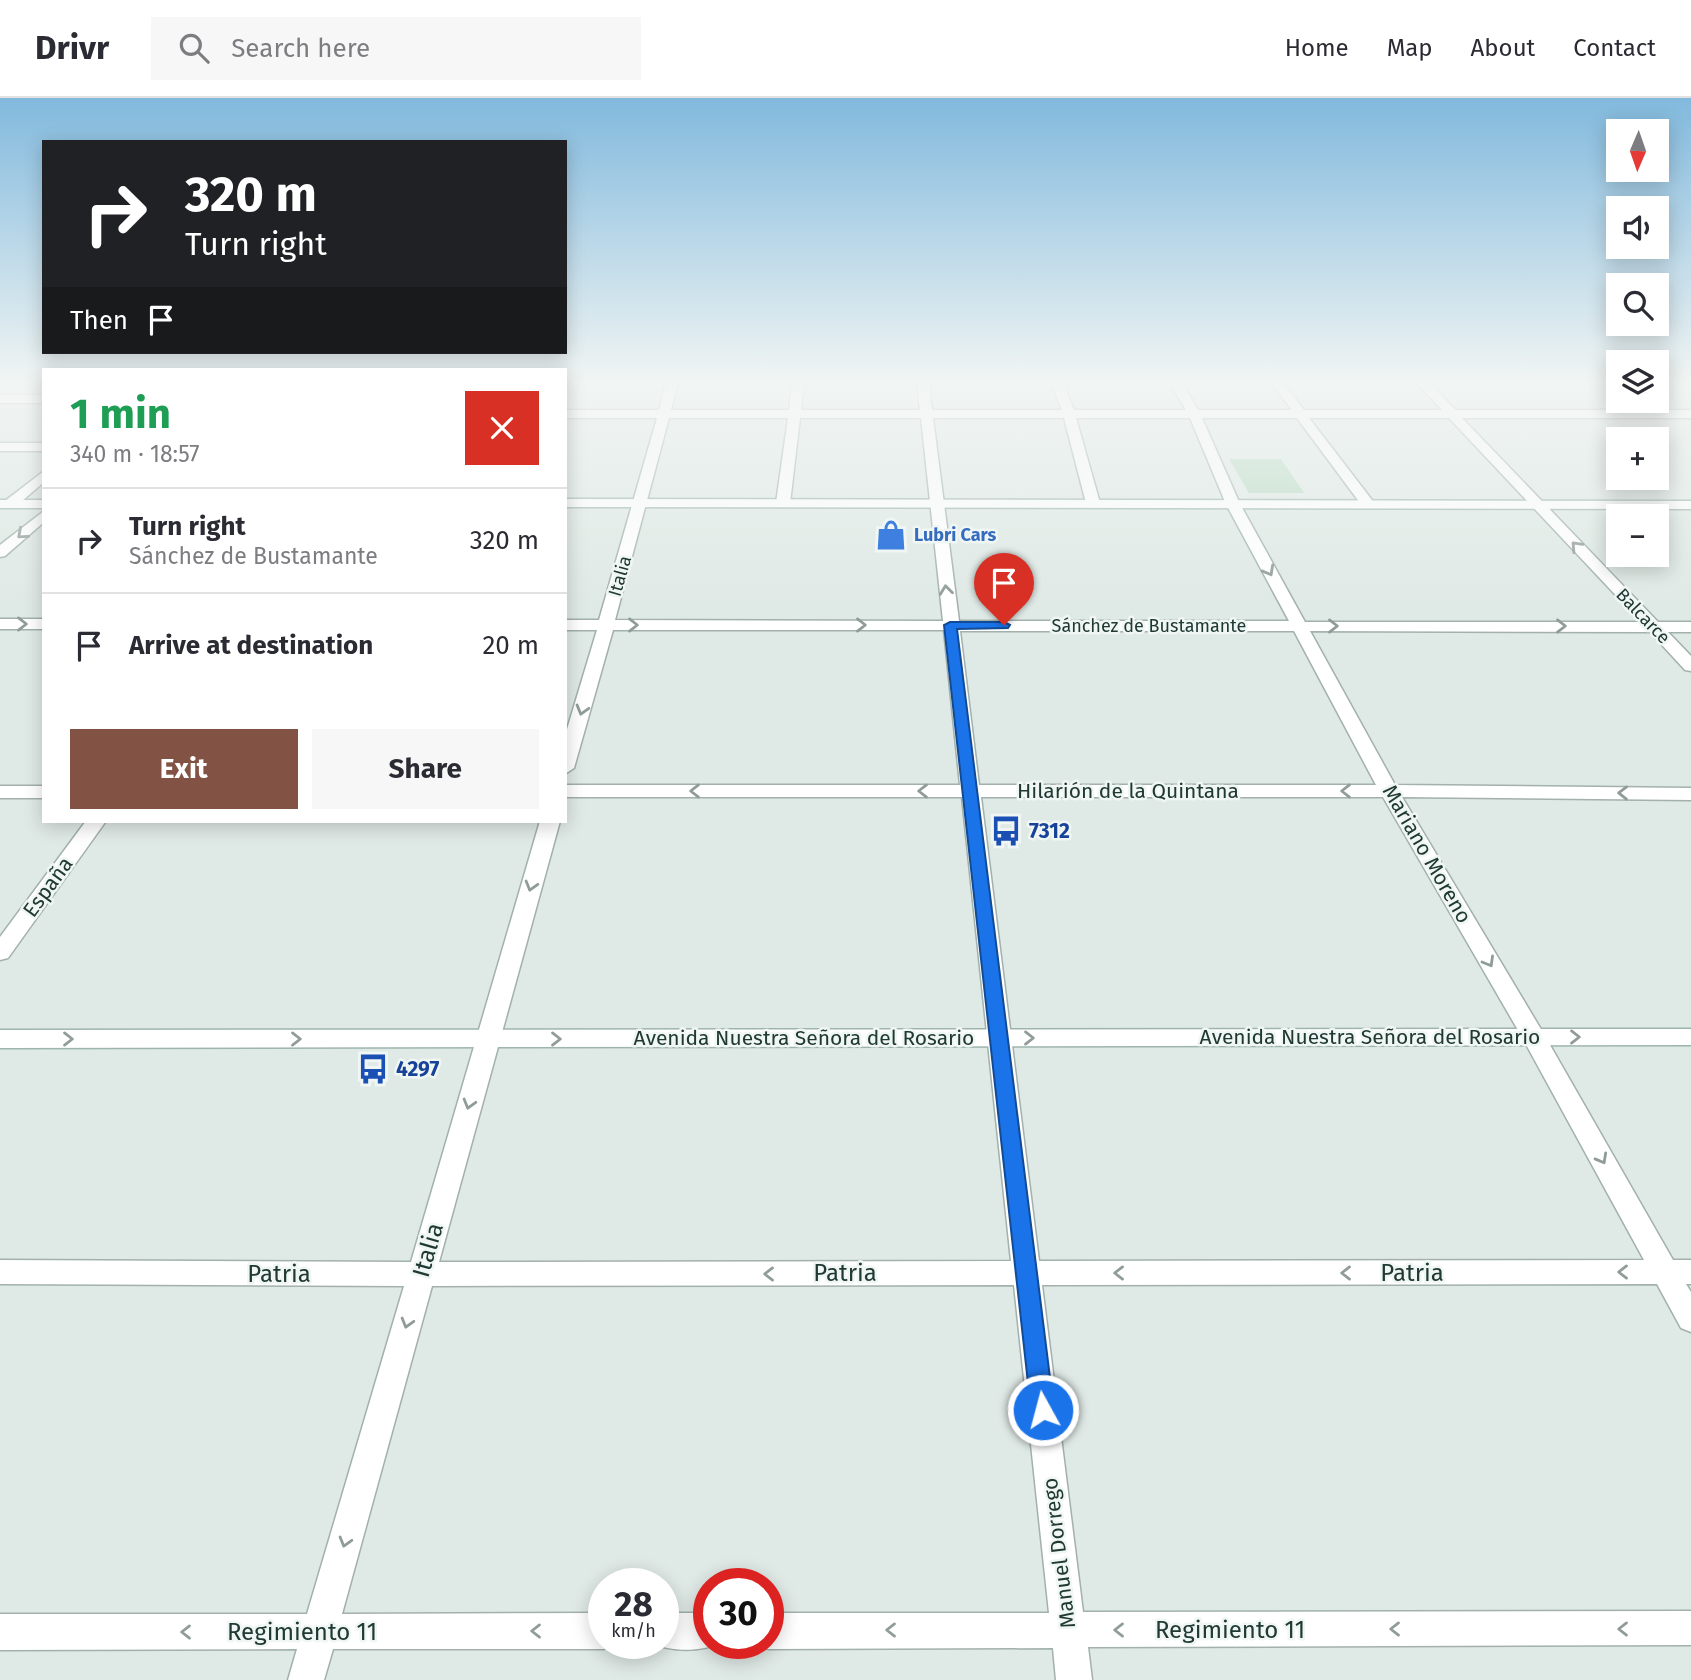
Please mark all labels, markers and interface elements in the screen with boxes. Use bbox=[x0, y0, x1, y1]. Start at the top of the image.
search box bbox=[151, 17, 641, 80]
text: Drivr bbox=[35, 28, 109, 68]
icon: search bbox=[175, 29, 213, 67]
text: Search here bbox=[231, 33, 370, 64]
text: Home bbox=[1285, 34, 1349, 62]
text: Map bbox=[1387, 34, 1433, 62]
text: About bbox=[1471, 34, 1535, 62]
text: Contact bbox=[1573, 34, 1656, 62]
north arrow bbox=[1606, 119, 1670, 182]
map controls bbox=[1606, 119, 1669, 567]
text: 320 m bbox=[185, 165, 317, 224]
icon: right bbox=[70, 168, 161, 259]
button: sound bbox=[1606, 196, 1669, 259]
text: Turn right bbox=[185, 225, 327, 263]
button: search bbox=[1606, 273, 1669, 336]
icon: arrive bbox=[142, 301, 180, 339]
text: Then bbox=[70, 305, 128, 336]
button: layers bbox=[1606, 350, 1669, 413]
text: 1 min bbox=[70, 389, 171, 439]
button: close bbox=[465, 391, 539, 465]
button: + bbox=[1606, 427, 1669, 490]
text: 340 m · 18:57 bbox=[70, 440, 199, 468]
button: − bbox=[1606, 504, 1669, 567]
text: Turn right bbox=[129, 511, 246, 542]
shop icon: Lubri Cars bbox=[874, 518, 908, 552]
icon: right bbox=[70, 522, 108, 560]
place label: Lubri Cars bbox=[914, 524, 997, 546]
text: 320 m bbox=[470, 525, 539, 556]
one-way arrow bbox=[17, 526, 30, 538]
one-way arrow bbox=[1571, 541, 1584, 554]
text: Sánchez de Bustamante bbox=[129, 542, 378, 570]
street label: Italia bbox=[604, 553, 636, 599]
pin bbox=[974, 553, 1034, 625]
icon: arrive bbox=[985, 564, 1023, 602]
one-way arrow bbox=[1261, 564, 1275, 577]
one-way arrow bbox=[939, 584, 954, 596]
street label: Balcarce bbox=[1611, 584, 1675, 648]
street label: Sánchez de Bustamante bbox=[1052, 615, 1246, 637]
one-way arrow bbox=[17, 616, 28, 632]
one-way arrow bbox=[629, 617, 639, 633]
one-way arrow bbox=[856, 617, 867, 633]
one-way arrow bbox=[1329, 618, 1339, 634]
one-way arrow bbox=[1556, 618, 1567, 634]
icon: arrive bbox=[70, 627, 108, 665]
text: Arrive at destination bbox=[129, 630, 373, 661]
text: 20 m bbox=[482, 630, 539, 661]
one-way arrow bbox=[576, 704, 590, 716]
button: Exit bbox=[70, 729, 298, 809]
button: Share bbox=[312, 729, 539, 809]
street label: Hilarión de la Quintana bbox=[1017, 778, 1239, 804]
street label: Mariano Moreno bbox=[1377, 780, 1477, 928]
one-way arrow bbox=[690, 783, 700, 799]
one-way arrow bbox=[917, 783, 928, 799]
one-way arrow bbox=[1341, 783, 1351, 799]
one-way arrow bbox=[1617, 785, 1628, 801]
bus stop icon: 7312 bbox=[989, 814, 1023, 848]
place label: 7312 bbox=[1029, 818, 1070, 844]
street label: España bbox=[17, 852, 79, 922]
one-way arrow bbox=[525, 880, 540, 892]
one-way arrow bbox=[1481, 954, 1494, 967]
street label: Avenida Nuestra Señora del Rosario bbox=[1200, 1024, 1540, 1050]
street label: Avenida Nuestra Señora del Rosario bbox=[634, 1025, 974, 1051]
one-way arrow bbox=[1570, 1029, 1580, 1045]
one-way arrow bbox=[1024, 1030, 1034, 1046]
one-way arrow bbox=[63, 1031, 74, 1047]
one-way arrow bbox=[291, 1031, 301, 1047]
one-way arrow bbox=[551, 1031, 562, 1047]
bus stop icon: 4297 bbox=[356, 1052, 390, 1086]
place label: 4297 bbox=[396, 1056, 440, 1082]
one-way arrow bbox=[463, 1098, 478, 1110]
one-way arrow bbox=[1594, 1152, 1607, 1165]
street label: Italia bbox=[407, 1220, 449, 1280]
street label: Patria bbox=[813, 1259, 877, 1287]
street label: Patria bbox=[1380, 1259, 1444, 1287]
street label: Patria bbox=[247, 1260, 311, 1288]
one-way arrow bbox=[1617, 1264, 1628, 1280]
one-way arrow bbox=[1113, 1265, 1124, 1281]
one-way arrow bbox=[1341, 1265, 1351, 1281]
one-way arrow bbox=[763, 1266, 774, 1282]
one-way arrow bbox=[401, 1317, 415, 1329]
position arrow bbox=[1006, 1373, 1080, 1447]
street label: Manuel Dorrego bbox=[1037, 1476, 1081, 1630]
one-way arrow bbox=[339, 1536, 354, 1548]
speed limit sign: 30 bbox=[693, 1568, 784, 1659]
text: 28 bbox=[614, 1583, 653, 1625]
street label: Regimiento 11 bbox=[1155, 1616, 1305, 1644]
street label: Regimiento 11 bbox=[227, 1618, 377, 1646]
text: km/h bbox=[611, 1620, 656, 1642]
one-way arrow bbox=[1390, 1621, 1400, 1637]
one-way arrow bbox=[1617, 1621, 1628, 1637]
one-way arrow bbox=[1113, 1622, 1124, 1638]
one-way arrow bbox=[530, 1623, 540, 1639]
one-way arrow bbox=[886, 1623, 897, 1638]
one-way arrow bbox=[180, 1624, 190, 1640]

